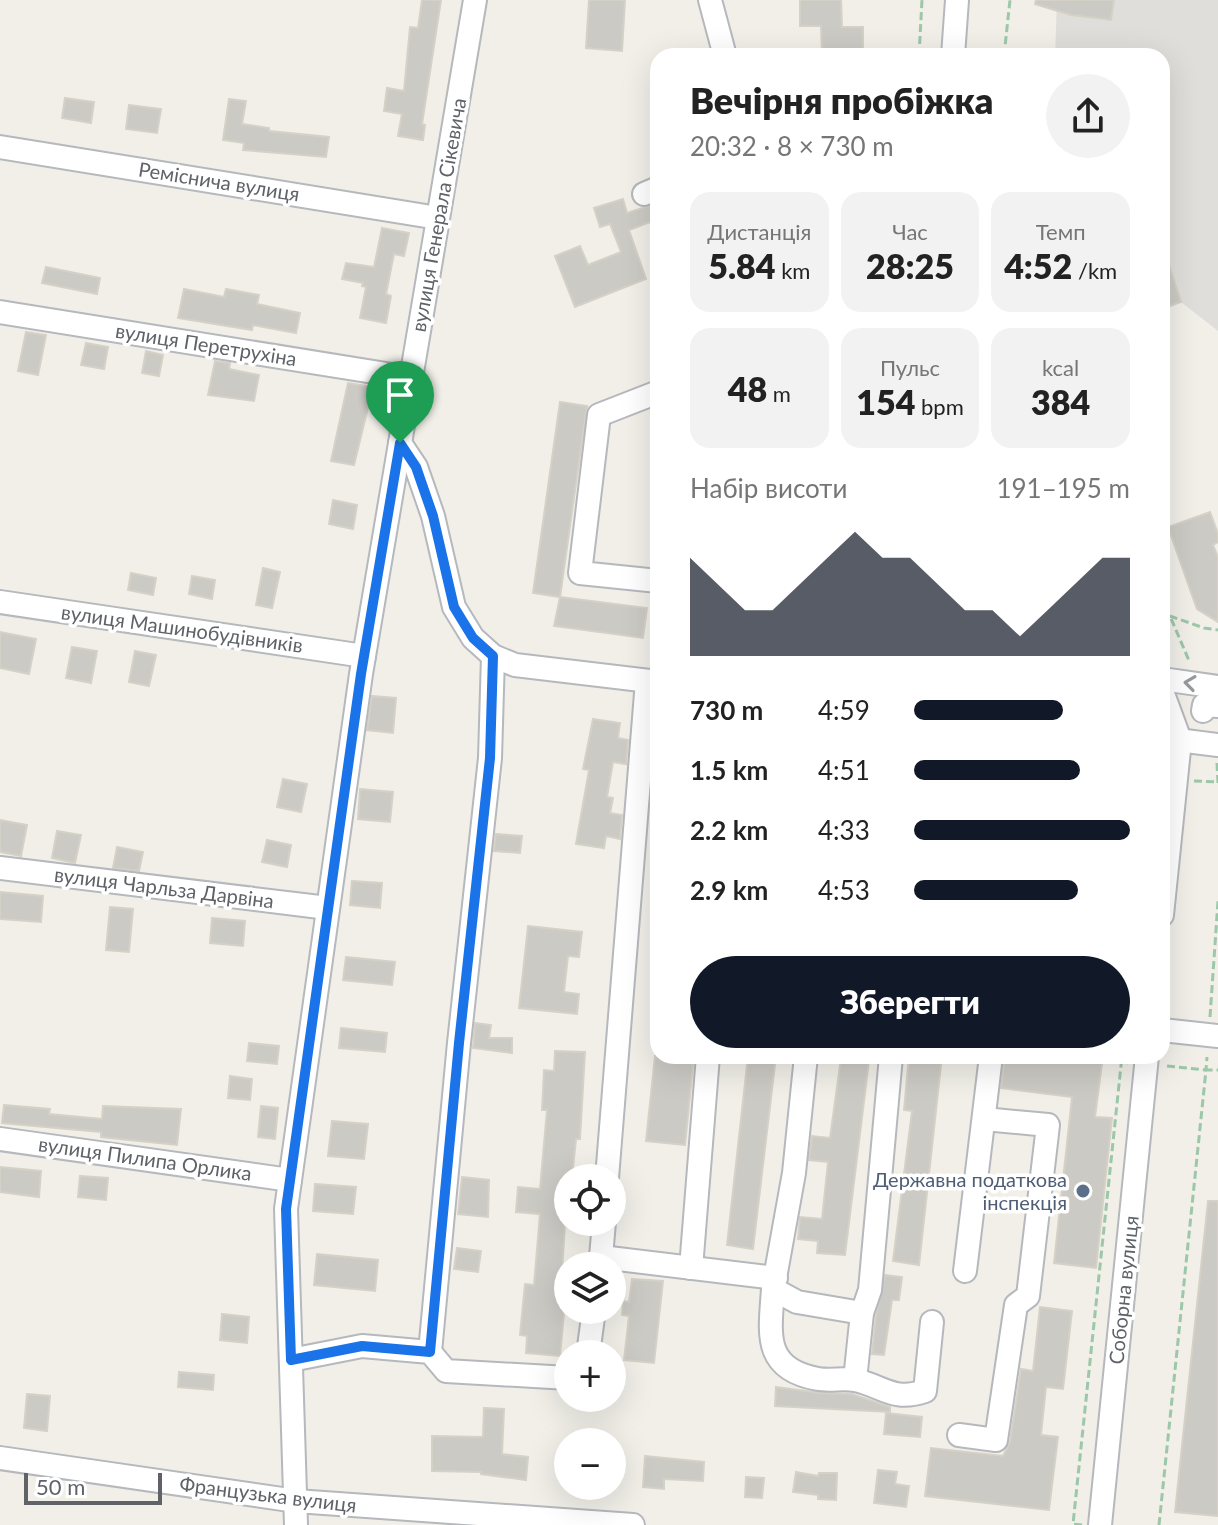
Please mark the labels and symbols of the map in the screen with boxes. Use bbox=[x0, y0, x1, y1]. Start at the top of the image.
street label: вулиця Генерала Сікевича bbox=[406, 96, 470, 334]
street label: Реміснича вулиця bbox=[137, 156, 301, 206]
street label: вулиця Перетрухіна bbox=[114, 318, 299, 370]
pin bbox=[366, 361, 434, 443]
street label: вулиця Машинобудівників bbox=[60, 599, 305, 657]
one-way arrow bbox=[1183, 675, 1197, 692]
street label: вулиця Чарльза Дарвіна bbox=[53, 862, 275, 912]
street label: вулиця Пилипа Орлика bbox=[37, 1131, 253, 1185]
place label: Державна податкова інспекція bbox=[873, 1167, 1067, 1214]
marker: Державна податкова інспекція bbox=[1074, 1182, 1092, 1200]
street label: Соборна вулиця bbox=[1103, 1214, 1143, 1365]
scale bar bbox=[24, 1469, 162, 1505]
street label: Французька вулиця bbox=[178, 1471, 358, 1517]

